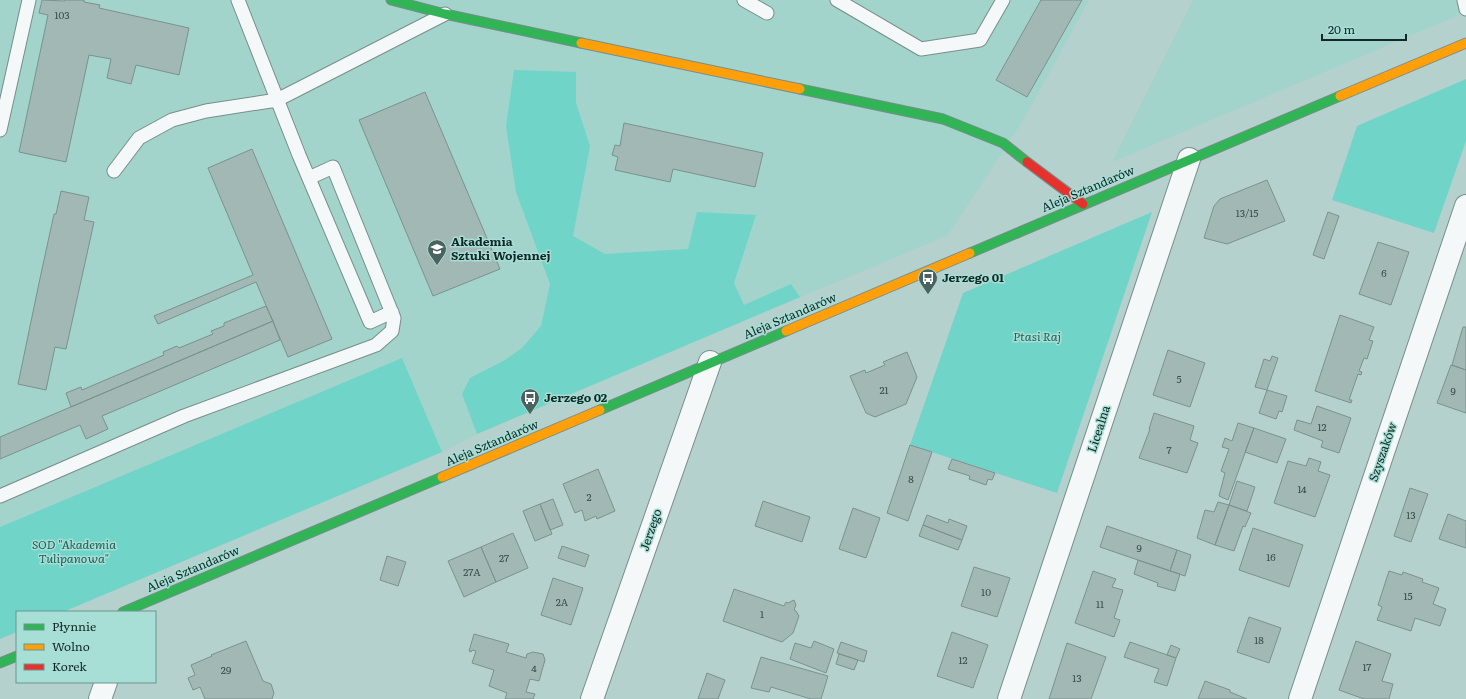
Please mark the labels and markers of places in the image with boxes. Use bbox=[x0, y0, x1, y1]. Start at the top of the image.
place label: Akademia Sztuki Wojennej bbox=[451, 232, 551, 264]
school or university icon: Akademia Sztuki Wojennej bbox=[426, 238, 448, 266]
bus stop icon: Jerzego 01 bbox=[917, 267, 939, 295]
place label: Jerzego 01 bbox=[942, 268, 1004, 286]
bus stop icon: Jerzego 02 bbox=[519, 387, 541, 415]
place label: Jerzego 02 bbox=[544, 388, 608, 406]

